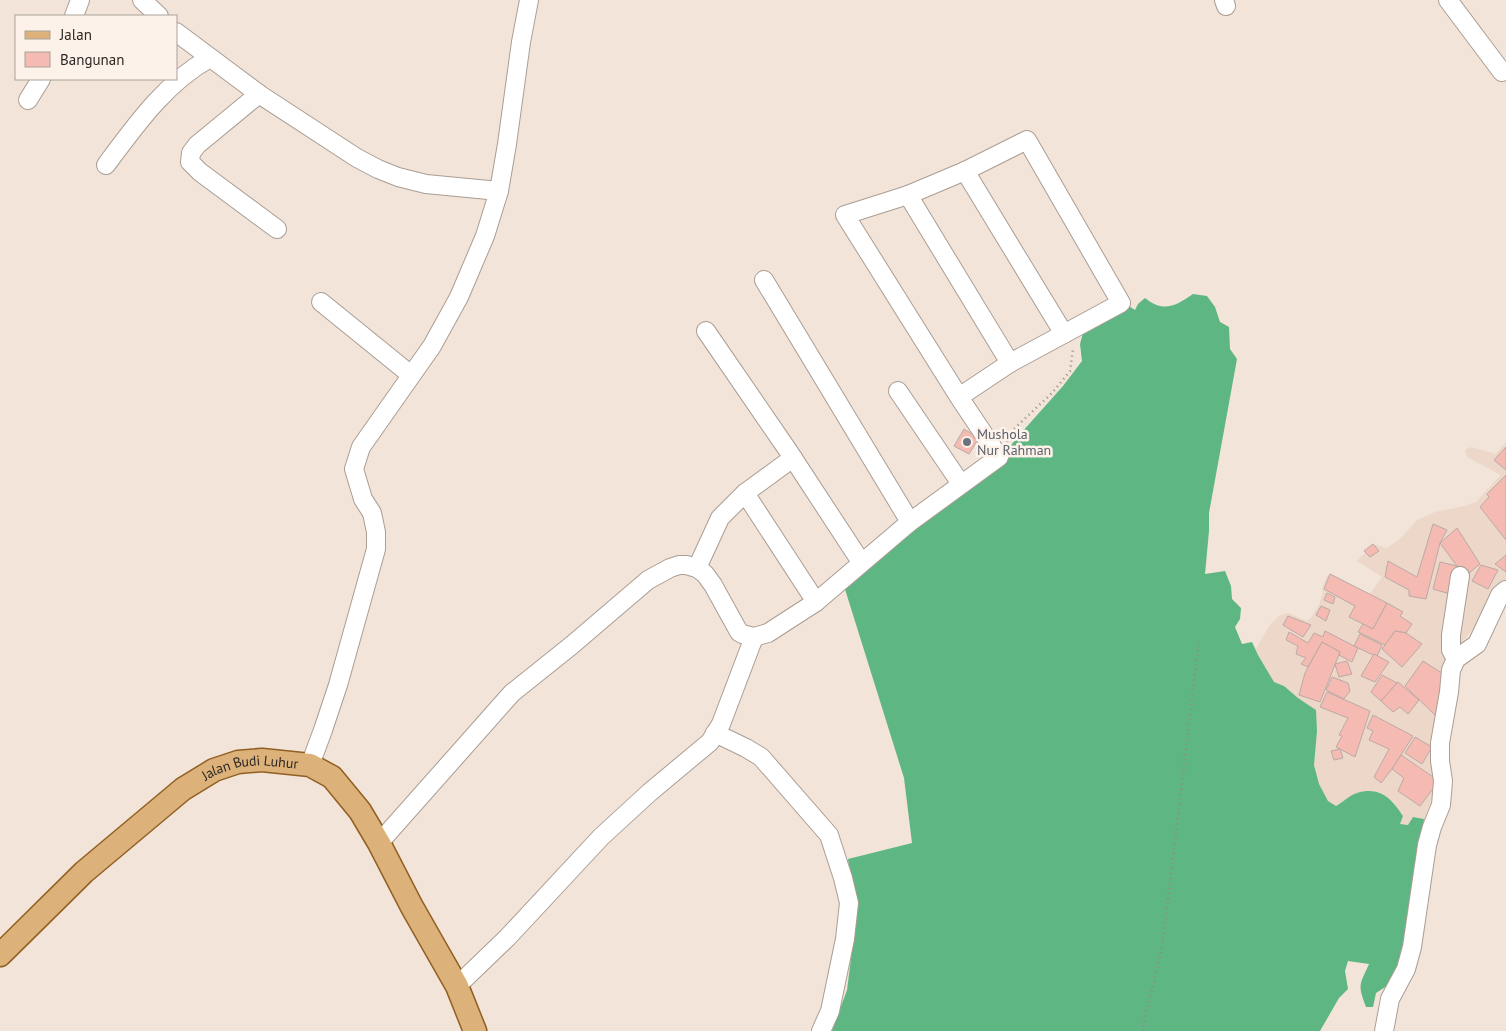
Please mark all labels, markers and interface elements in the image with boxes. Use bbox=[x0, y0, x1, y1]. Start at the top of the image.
legend bbox=[15, 15, 178, 80]
text: Jalan bbox=[59, 25, 92, 44]
text: Bangunan bbox=[60, 50, 124, 69]
place label: Mushola Nur Rahman bbox=[977, 425, 1051, 459]
marker: Mushola Nur Rahman bbox=[961, 436, 973, 448]
street label: Jalan Budi Luhur bbox=[197, 751, 299, 785]

